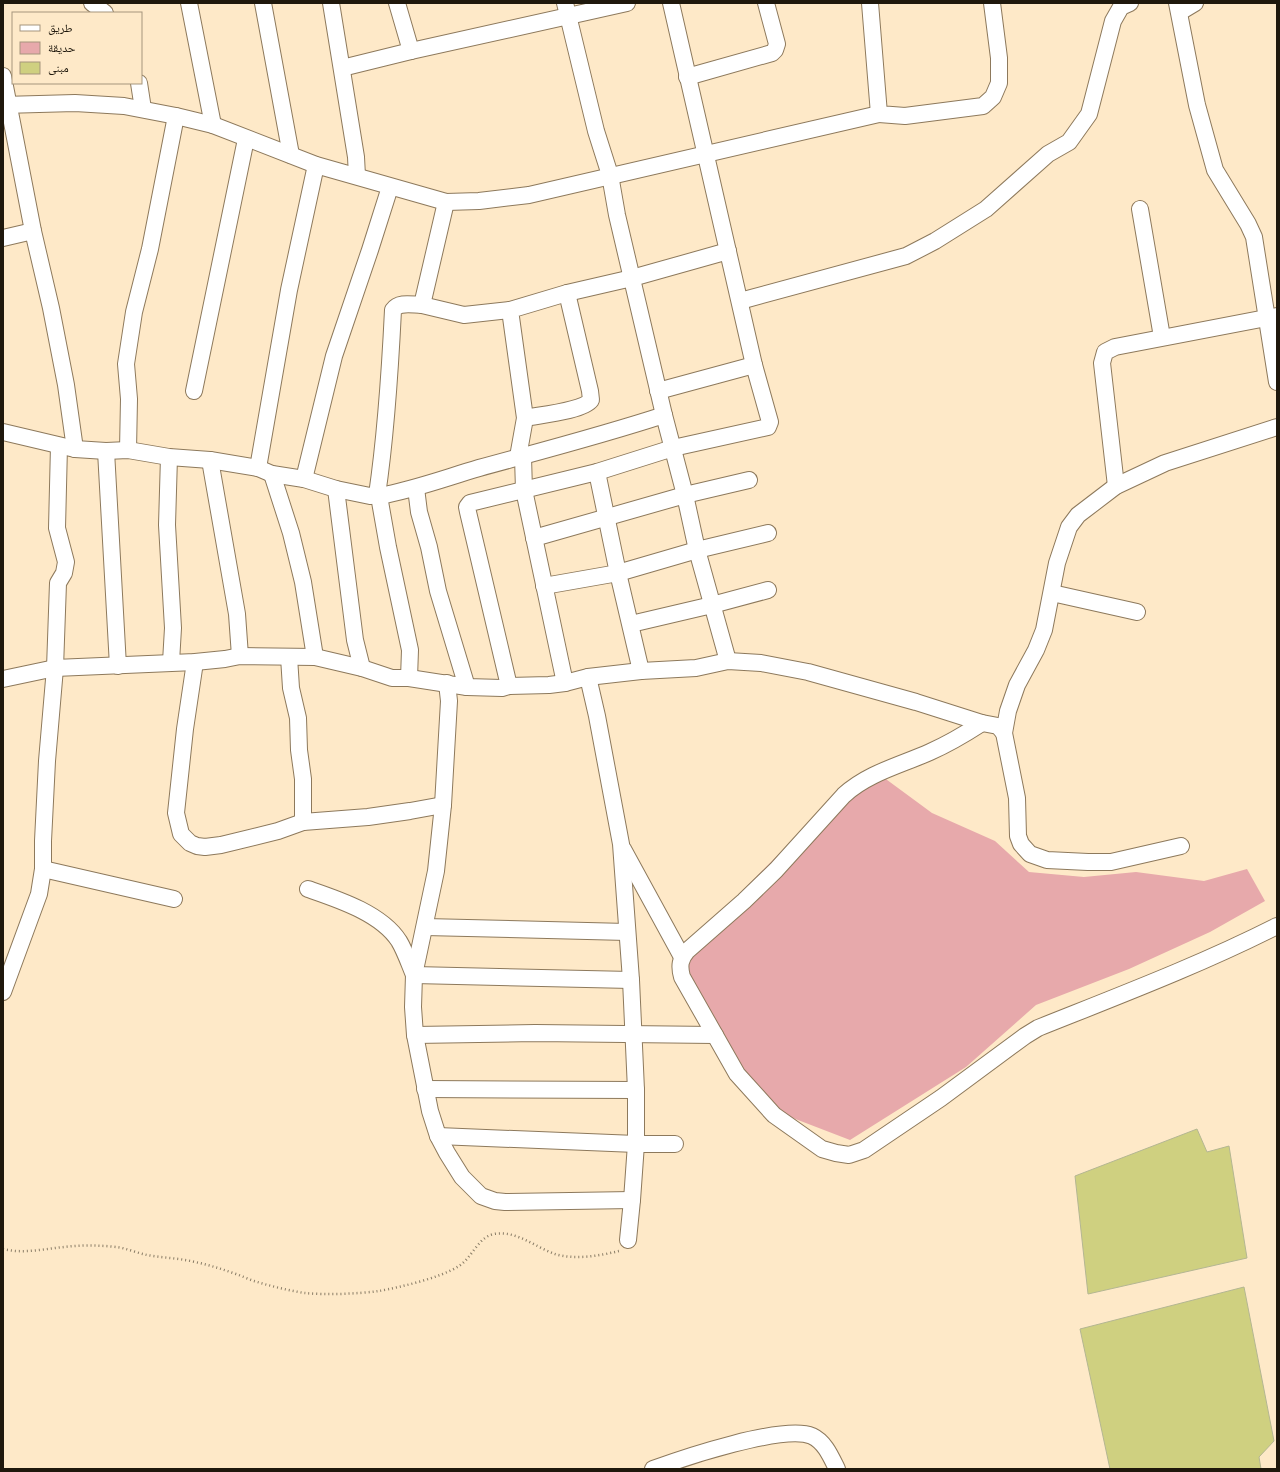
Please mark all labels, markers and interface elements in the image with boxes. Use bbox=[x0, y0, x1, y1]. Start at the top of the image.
legend bbox=[12, 12, 142, 84]
text: طريق bbox=[48, 21, 73, 35]
text: حديقة bbox=[48, 41, 76, 55]
text: مبنى bbox=[48, 61, 69, 75]

